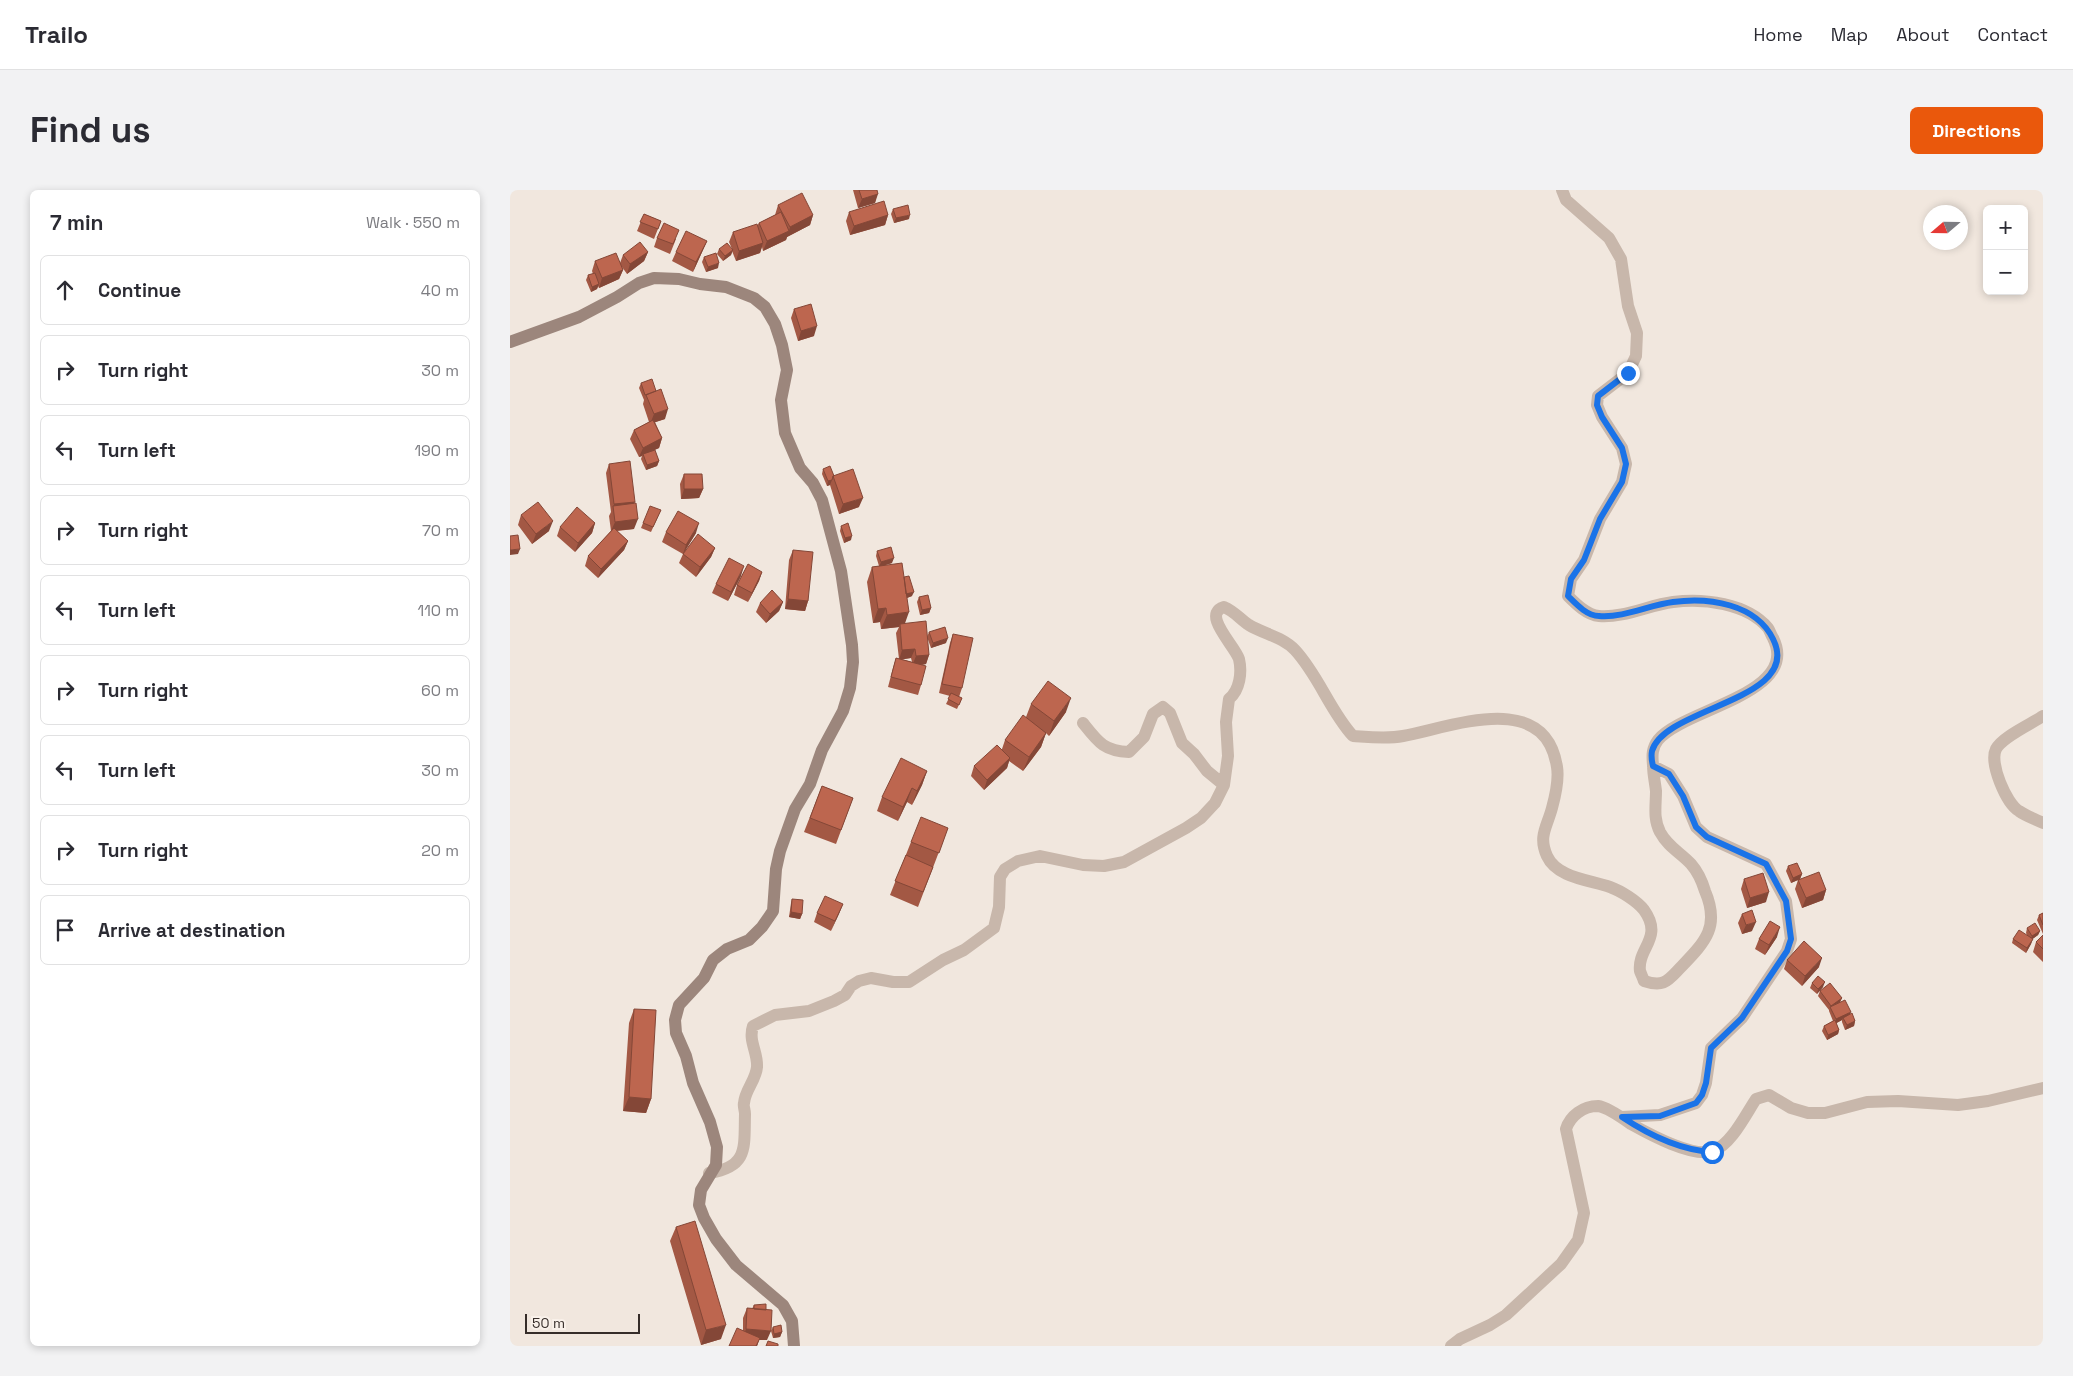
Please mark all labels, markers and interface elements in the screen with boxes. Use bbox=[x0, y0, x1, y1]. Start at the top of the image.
text: Trailo bbox=[25, 19, 88, 50]
text: Home bbox=[1754, 23, 1803, 46]
text: Map bbox=[1831, 23, 1868, 46]
text: About bbox=[1896, 23, 1950, 46]
text: Contact bbox=[1978, 23, 2048, 46]
button: Directions bbox=[1910, 107, 2043, 154]
text: Find us bbox=[30, 108, 151, 152]
north arrow bbox=[1923, 205, 1968, 250]
map controls bbox=[1983, 205, 2028, 295]
button: + bbox=[1983, 205, 2028, 250]
text: 7 min bbox=[50, 209, 103, 236]
text: Walk · 550 m bbox=[366, 212, 460, 233]
button: − bbox=[1983, 250, 2028, 295]
icon: ahead bbox=[51, 276, 79, 304]
text: Continue bbox=[98, 278, 181, 303]
text: 40 m bbox=[421, 280, 459, 301]
icon: right bbox=[51, 356, 79, 384]
text: Turn right bbox=[98, 358, 188, 383]
text: 30 m bbox=[421, 360, 459, 381]
route end bbox=[1617, 362, 1640, 385]
icon: left bbox=[51, 436, 79, 464]
text: Turn left bbox=[98, 438, 176, 463]
text: 190 m bbox=[414, 440, 459, 461]
icon: right bbox=[51, 516, 79, 544]
text: Turn right bbox=[98, 518, 188, 543]
text: 70 m bbox=[422, 520, 459, 541]
icon: left bbox=[51, 596, 79, 624]
text: Turn left bbox=[98, 598, 176, 623]
text: 110 m bbox=[417, 600, 459, 621]
icon: right bbox=[51, 676, 79, 704]
text: Turn right bbox=[98, 678, 188, 703]
text: 60 m bbox=[421, 680, 459, 701]
icon: left bbox=[51, 756, 79, 784]
text: Turn left bbox=[98, 758, 176, 783]
text: 30 m bbox=[421, 760, 459, 781]
icon: right bbox=[51, 836, 79, 864]
text: Turn right bbox=[98, 838, 188, 863]
text: 20 m bbox=[421, 840, 459, 861]
icon: arrive bbox=[51, 916, 79, 944]
text: Arrive at destination bbox=[98, 918, 286, 943]
route start bbox=[1701, 1141, 1724, 1164]
scale bar bbox=[525, 1311, 640, 1334]
text: 50 m bbox=[532, 1314, 565, 1332]

